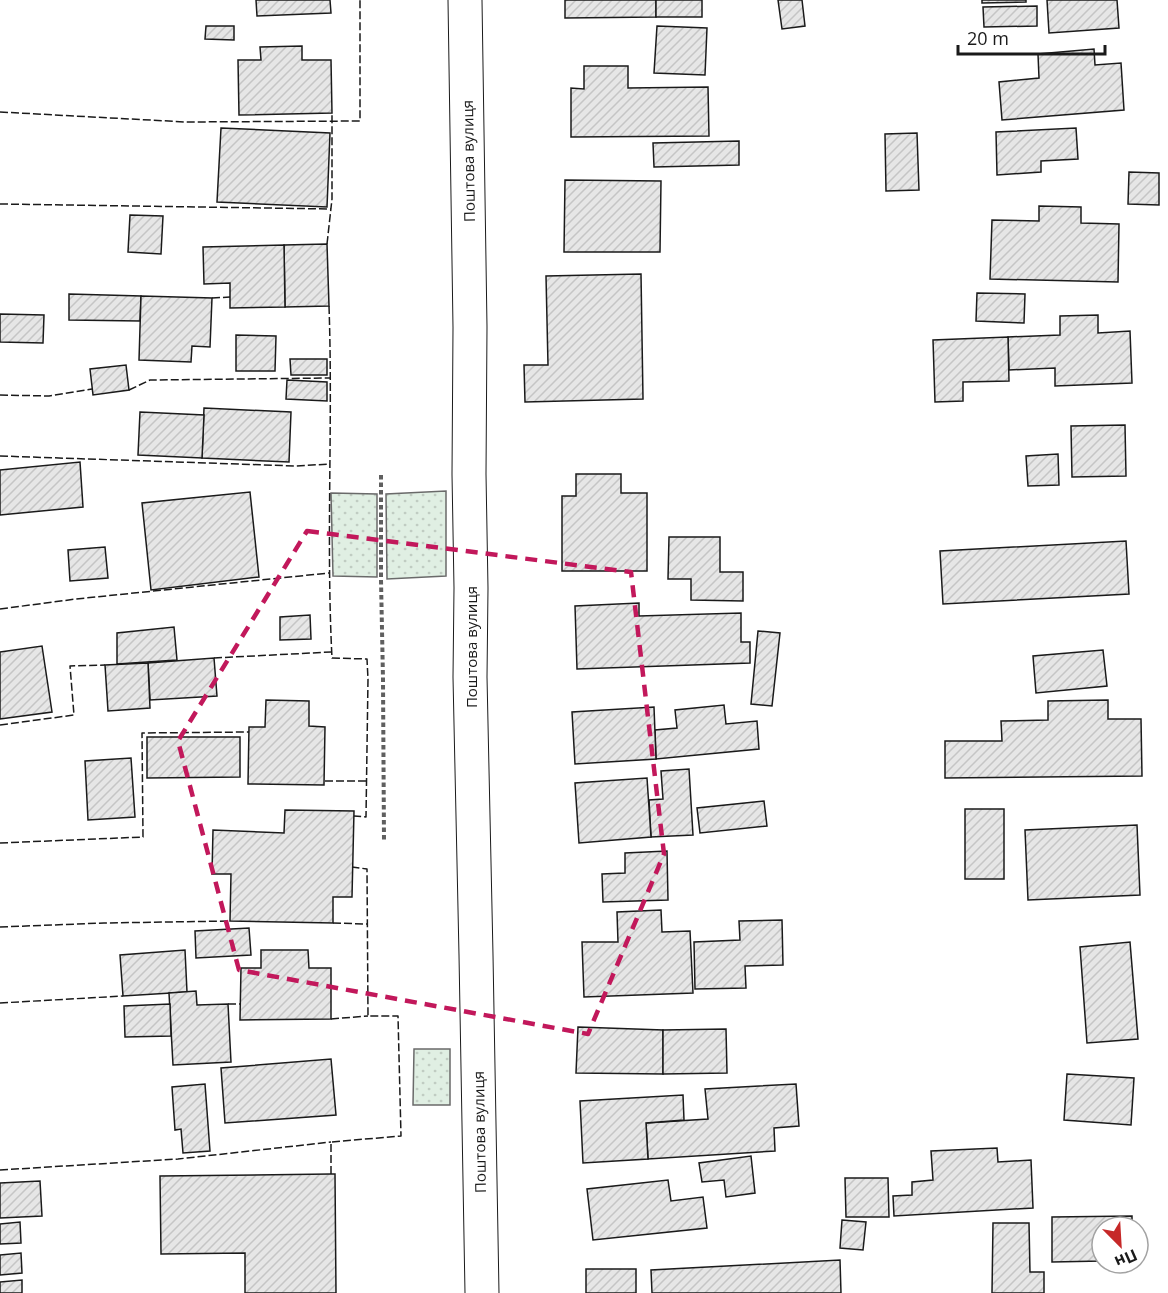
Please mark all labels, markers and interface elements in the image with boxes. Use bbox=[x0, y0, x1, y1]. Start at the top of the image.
scale bar bbox=[958, 18, 1105, 56]
text: 20 m bbox=[967, 26, 1009, 50]
street label: Поштова вулиця bbox=[457, 100, 479, 222]
street label: Поштова вулиця bbox=[461, 586, 481, 708]
street label: Поштова вулиця bbox=[468, 1071, 490, 1193]
north arrow bbox=[1090, 1215, 1150, 1275]
text: Пн bbox=[1111, 1244, 1141, 1273]

